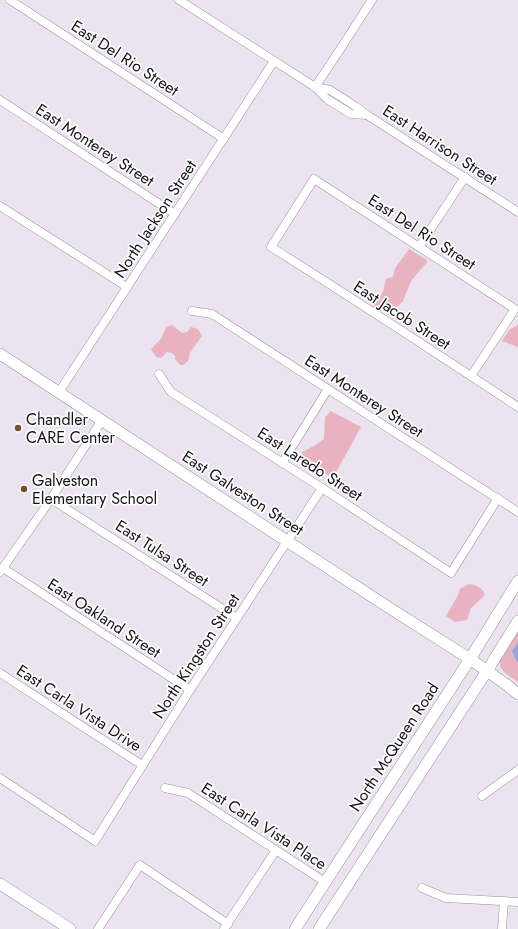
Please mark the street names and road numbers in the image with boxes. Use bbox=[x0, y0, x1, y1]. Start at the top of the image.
street label: East Del Rio Street bbox=[67, 15, 183, 101]
street label: East Monterey Street bbox=[31, 98, 159, 192]
street label: East Harrison Street bbox=[378, 99, 502, 191]
street label: North Jackson Street bbox=[108, 155, 202, 282]
street label: East Del Rio Street bbox=[364, 189, 480, 275]
street label: East Jacob Street bbox=[349, 275, 455, 355]
street label: East Monterey Street bbox=[300, 349, 428, 443]
street label: East Laredo Street bbox=[253, 421, 367, 507]
street label: East Galveston Street bbox=[178, 445, 308, 541]
street label: East Tulsa Street bbox=[111, 514, 213, 592]
street label: East Oakland Street bbox=[43, 573, 165, 663]
street label: North Kingston Street bbox=[147, 589, 245, 723]
street label: East Carla Vista Drive bbox=[12, 659, 146, 757]
street label: North McQueen Road bbox=[344, 678, 444, 816]
street label: East Carla Vista Place bbox=[197, 777, 331, 875]

